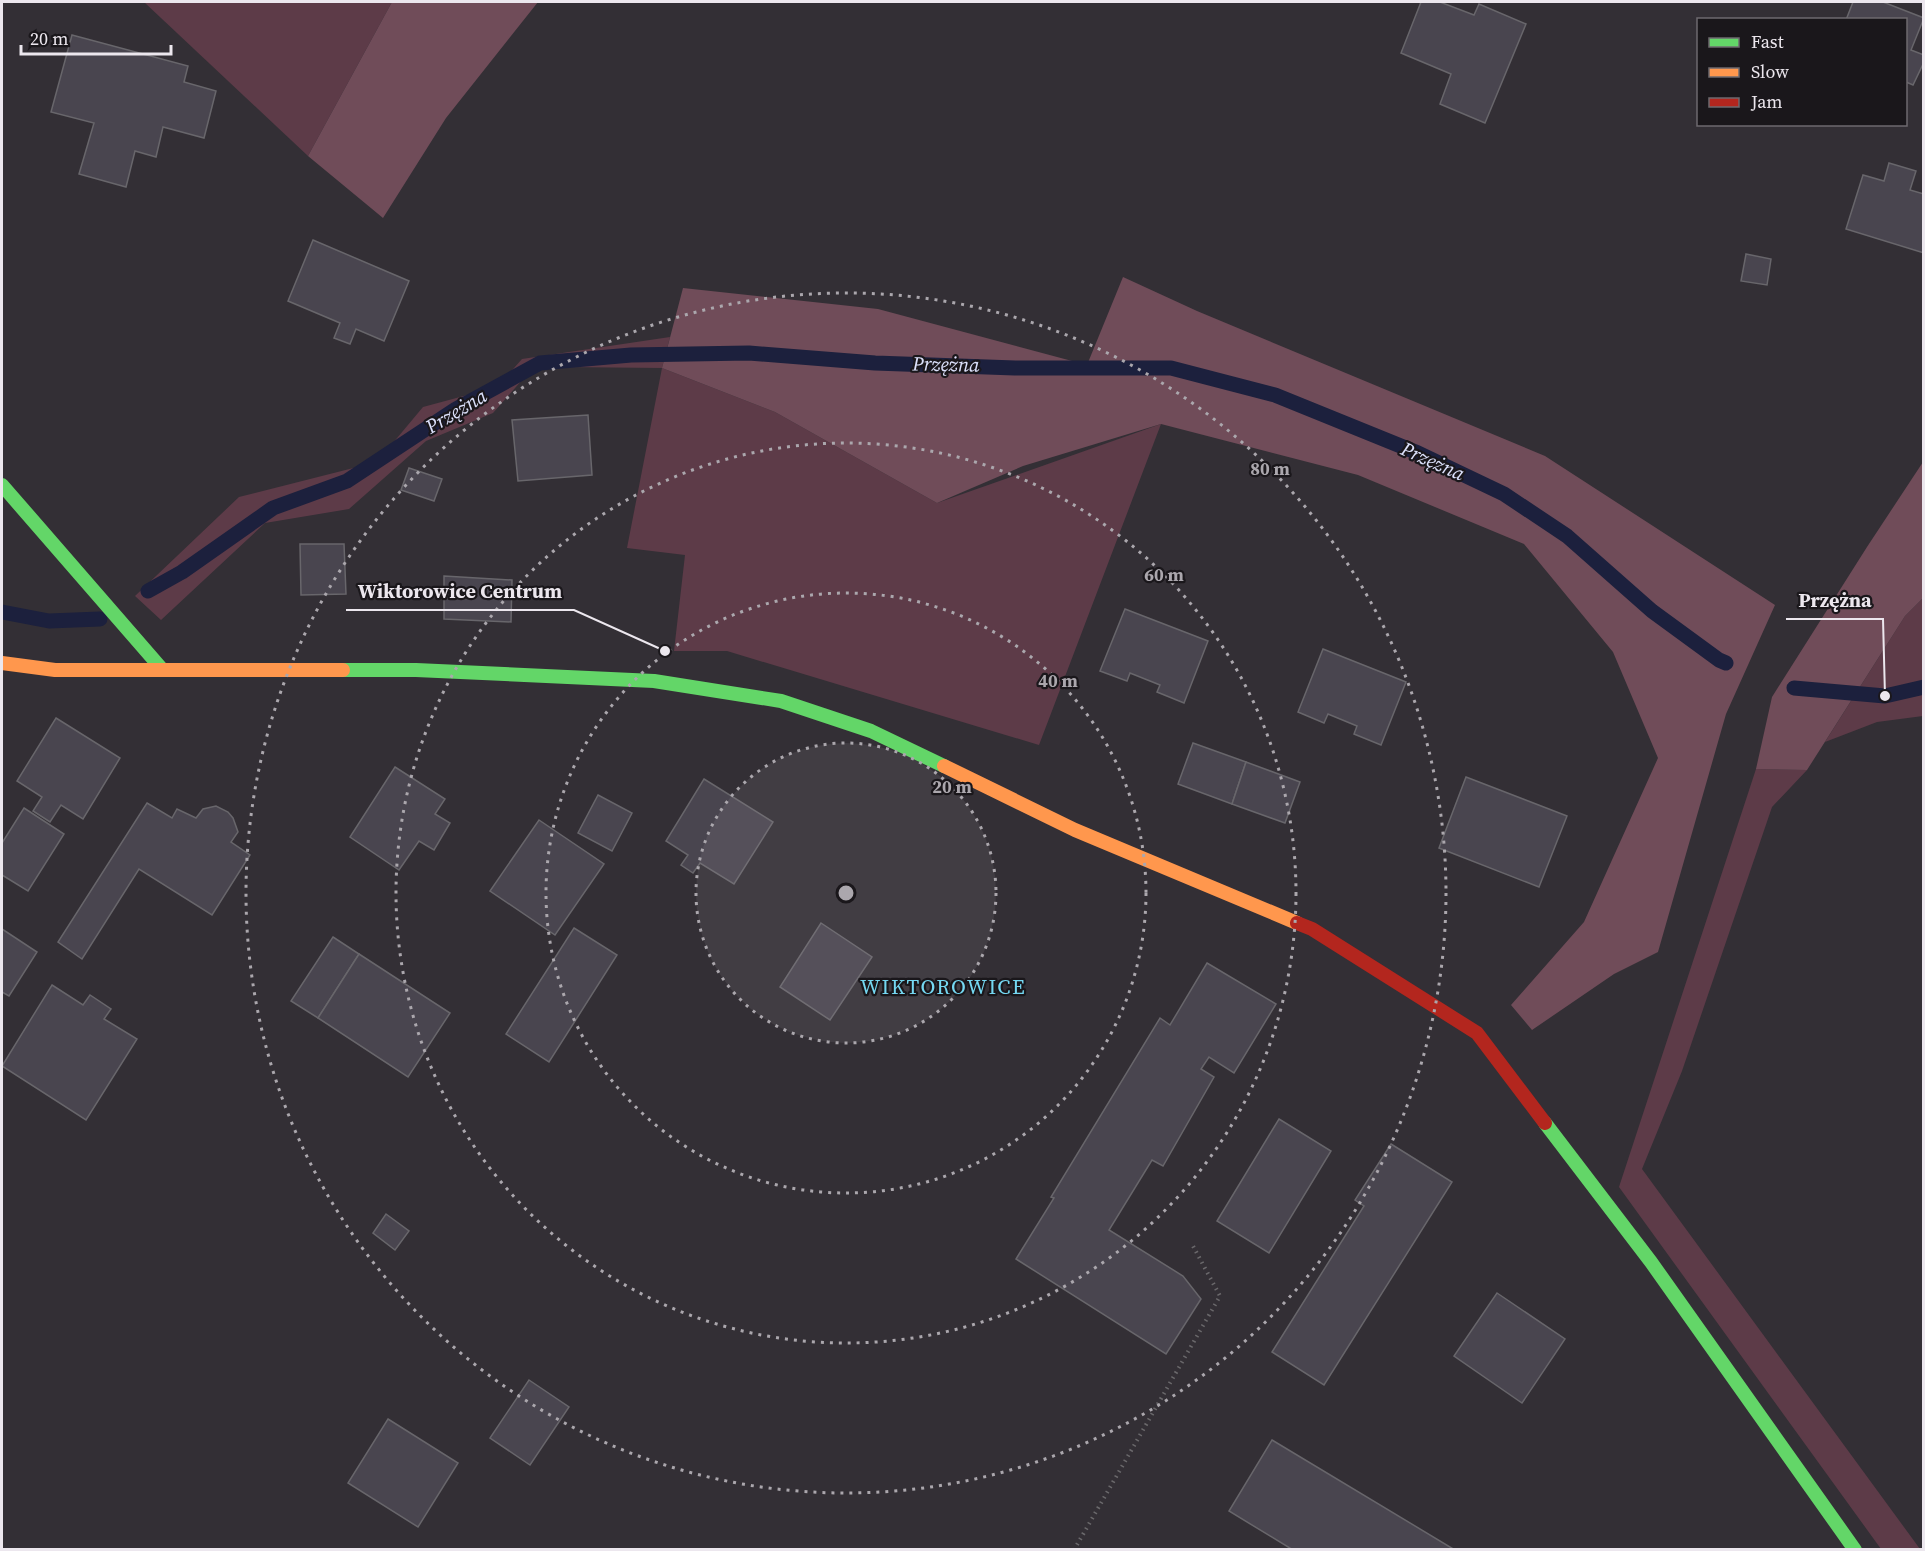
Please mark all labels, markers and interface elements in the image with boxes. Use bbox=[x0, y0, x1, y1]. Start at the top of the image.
scale bar bbox=[21, 18, 171, 56]
legend bbox=[1697, 18, 1907, 126]
text: 20 m bbox=[30, 26, 68, 51]
text: Fast bbox=[1751, 29, 1784, 54]
text: Slow bbox=[1751, 59, 1789, 84]
text: Jam bbox=[1750, 89, 1783, 114]
water label: Przężna bbox=[911, 349, 980, 379]
water label: Przężna bbox=[419, 381, 493, 441]
water label: Przężna bbox=[1396, 434, 1470, 488]
text: 80 m bbox=[1250, 456, 1290, 481]
text: 60 m bbox=[1144, 562, 1184, 587]
callout: Wiktorowice Centrum bbox=[346, 572, 574, 610]
text: Wiktorowice Centrum bbox=[358, 577, 562, 605]
callout: Przężna bbox=[1786, 581, 1883, 619]
text: Przężna bbox=[1798, 586, 1872, 614]
text: 40 m bbox=[1038, 668, 1078, 693]
text: 20 m bbox=[932, 774, 972, 799]
centre of rings bbox=[836, 883, 856, 903]
district label: WIKTOROWICE bbox=[860, 972, 1026, 1001]

